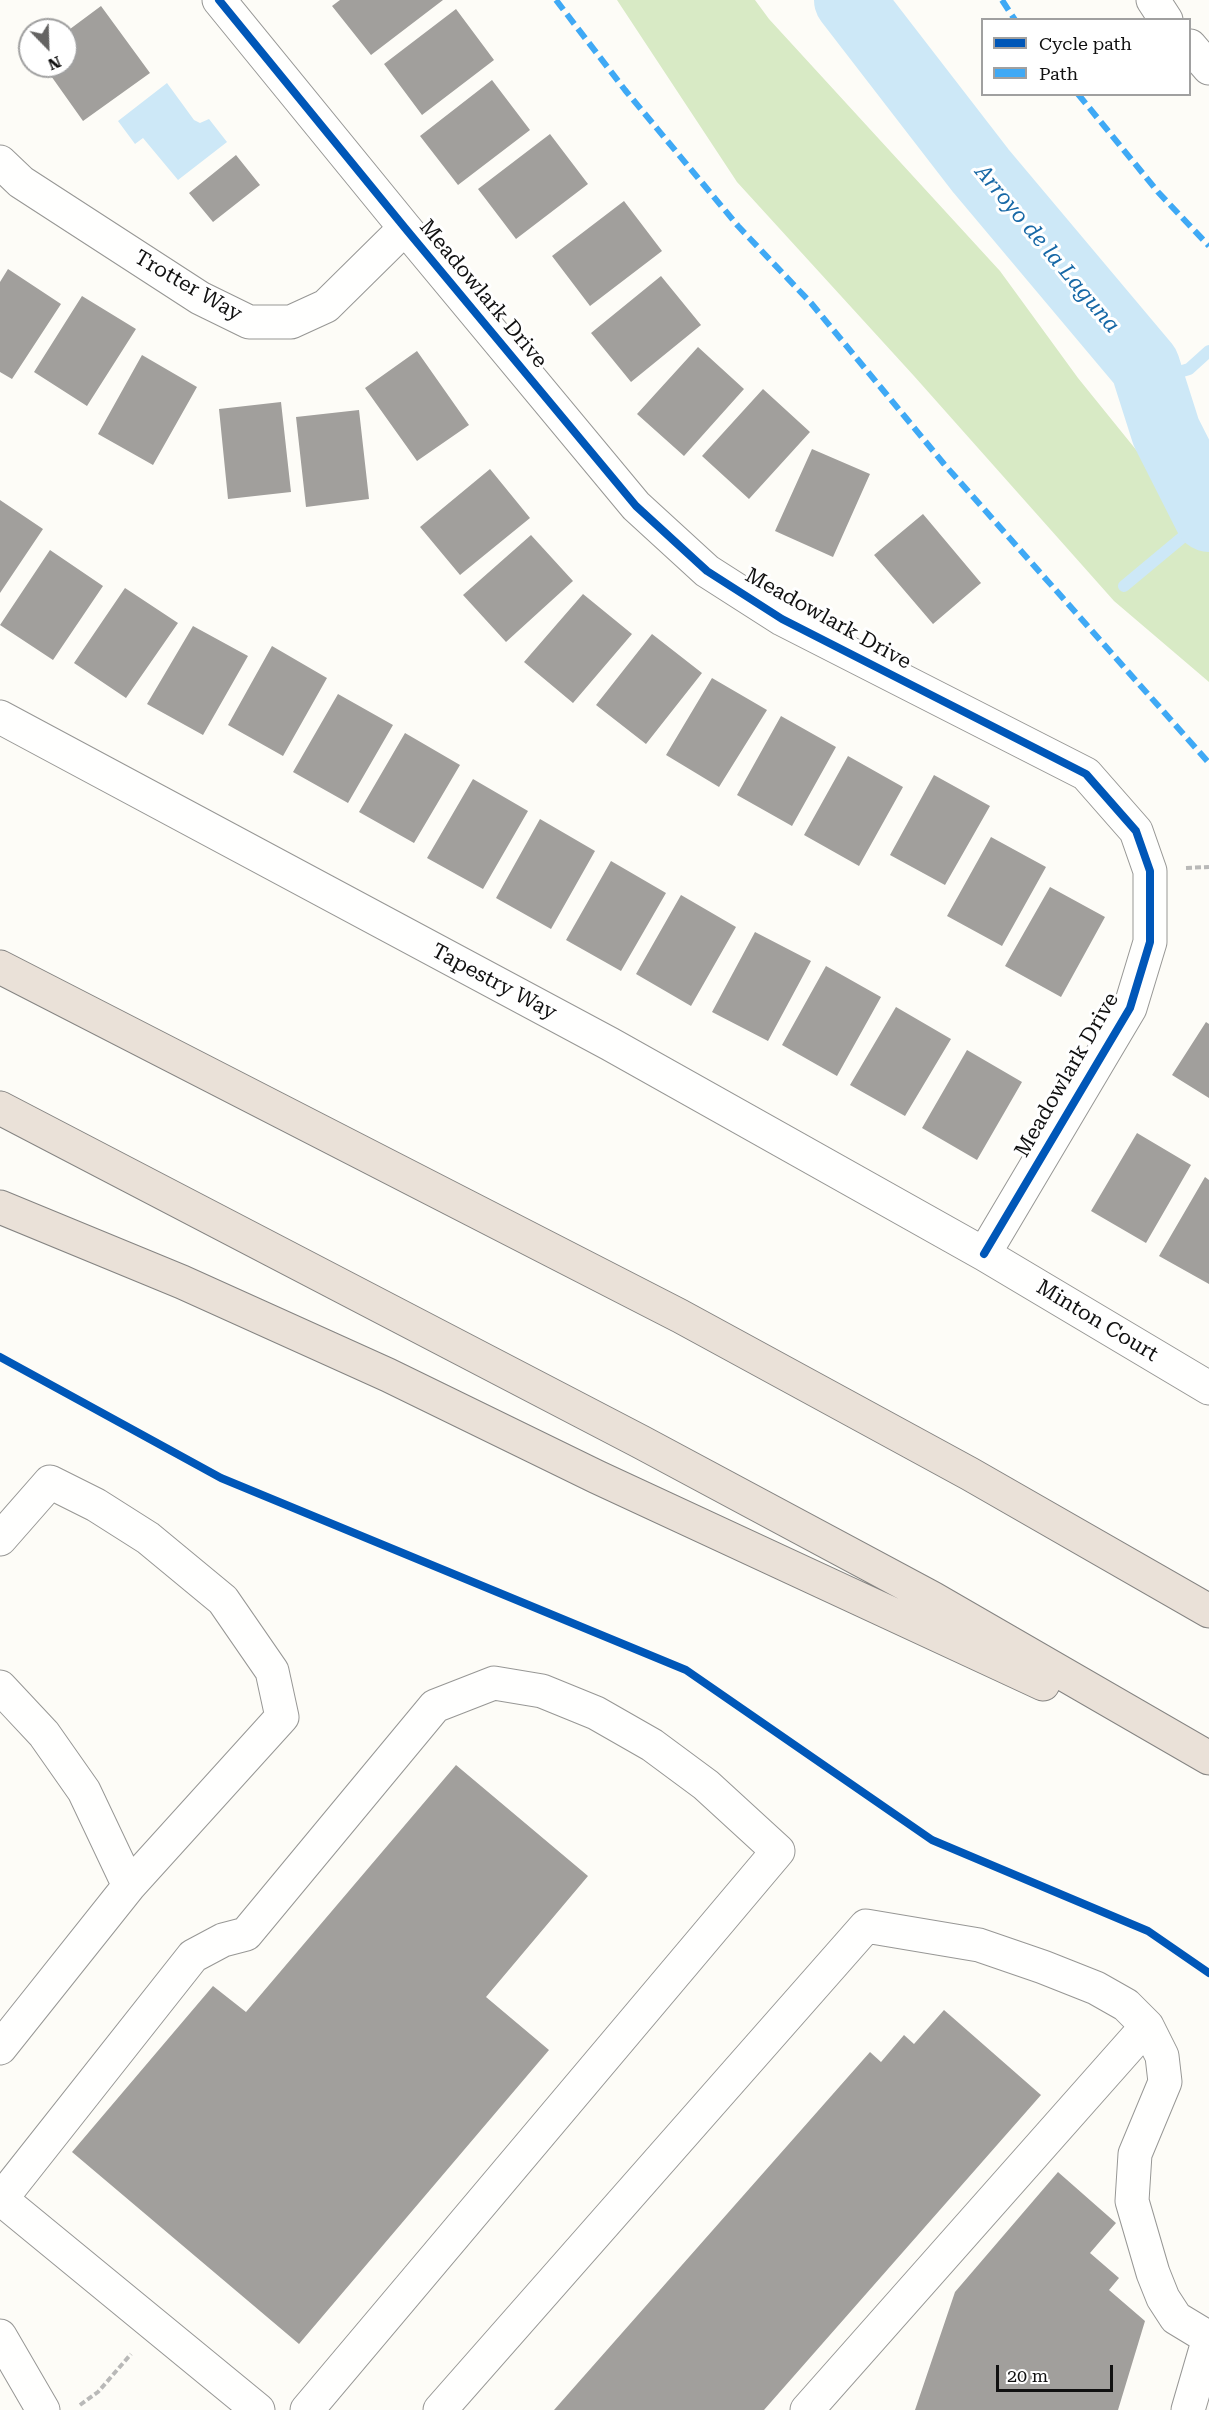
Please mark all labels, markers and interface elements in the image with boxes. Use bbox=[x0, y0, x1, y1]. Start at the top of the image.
north arrow bbox=[18, 18, 78, 78]
legend bbox=[981, 18, 1191, 96]
text: Cycle path bbox=[1039, 33, 1132, 54]
text: N bbox=[45, 52, 64, 74]
text: Path bbox=[1039, 63, 1078, 84]
water label: Arroyo de la Laguna bbox=[969, 160, 1125, 338]
street label: Meadowlark Drive bbox=[414, 215, 552, 373]
street label: Trotter Way bbox=[130, 245, 246, 327]
street label: Meadowlark Drive bbox=[741, 563, 915, 675]
street label: Tapestry Way bbox=[427, 939, 561, 1025]
street label: Meadowlark Drive bbox=[1010, 988, 1124, 1162]
street label: Minton Court bbox=[1032, 1275, 1162, 1367]
scale bar bbox=[999, 2353, 1116, 2391]
text: 20 m bbox=[1007, 2365, 1048, 2386]

